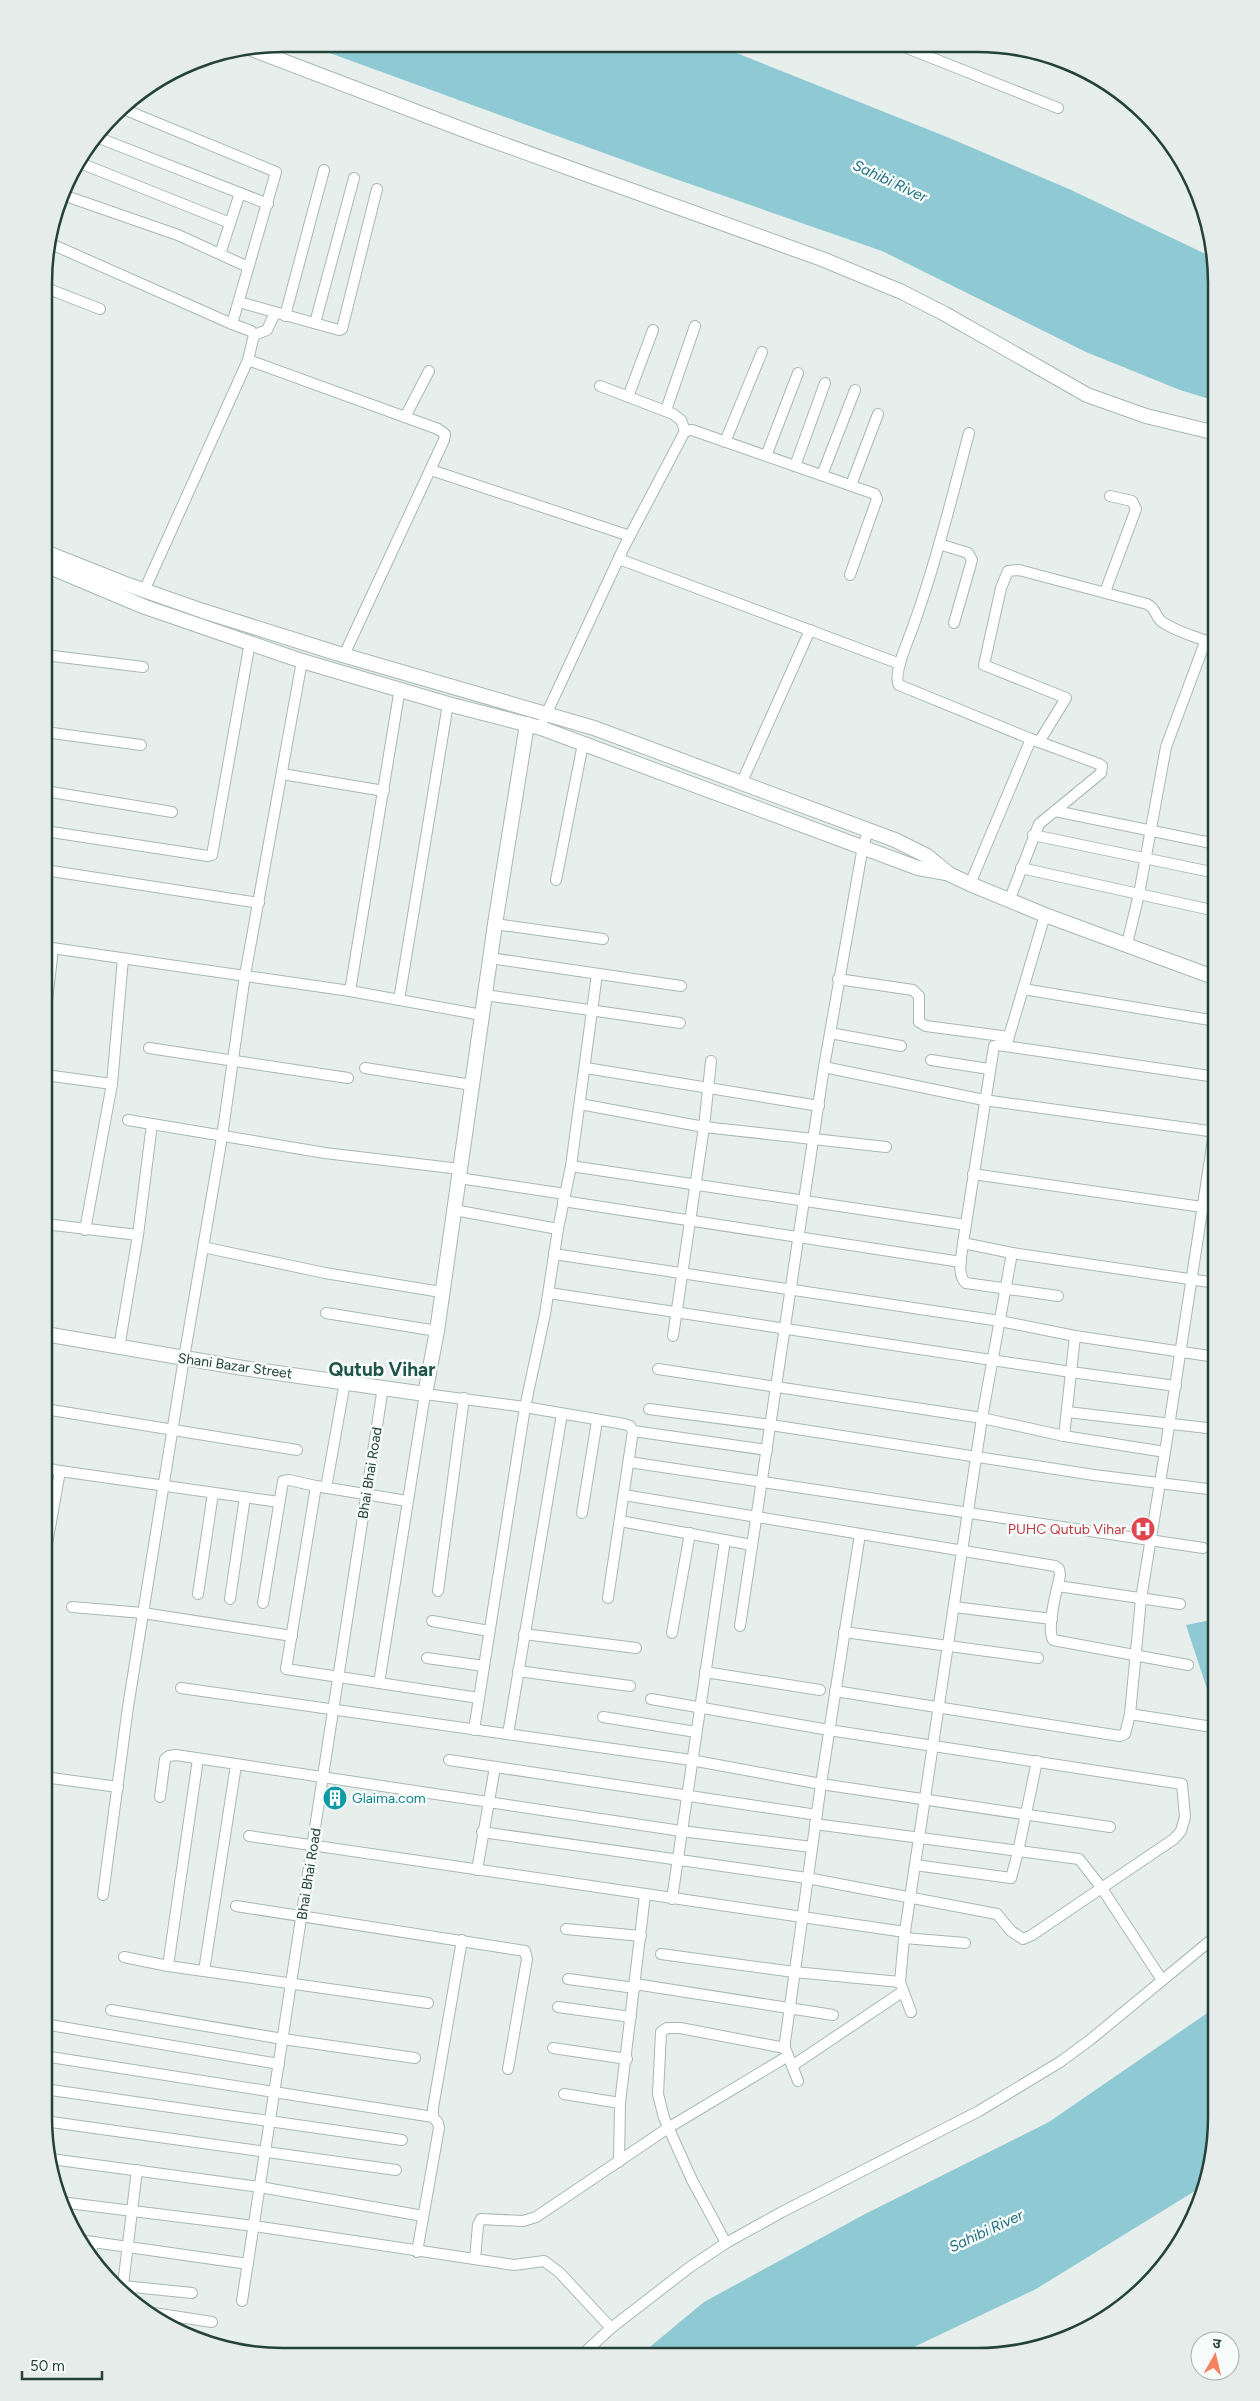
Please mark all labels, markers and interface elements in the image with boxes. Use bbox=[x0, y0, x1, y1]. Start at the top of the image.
water label: Sahibi River bbox=[850, 156, 931, 206]
street label: Shani Bazar Street bbox=[177, 1350, 293, 1382]
district label: Qutub Vihar bbox=[329, 1358, 435, 1381]
street label: Bhai Bhai Road bbox=[354, 1426, 386, 1520]
hospital icon: PUHC Qutub Vihar bbox=[1130, 1516, 1156, 1542]
place label: PUHC Qutub Vihar bbox=[1008, 1521, 1126, 1538]
building icon: Glaima.com bbox=[322, 1785, 348, 1811]
place label: Glaima.com bbox=[352, 1790, 426, 1807]
street label: Bhai Bhai Road bbox=[293, 1827, 325, 1921]
water label: Sahibi River bbox=[946, 2206, 1027, 2256]
north arrow bbox=[1190, 2331, 1240, 2381]
text: उ bbox=[1211, 2335, 1223, 2353]
scale bar bbox=[22, 2348, 102, 2380]
text: 50 m bbox=[30, 2357, 65, 2375]

